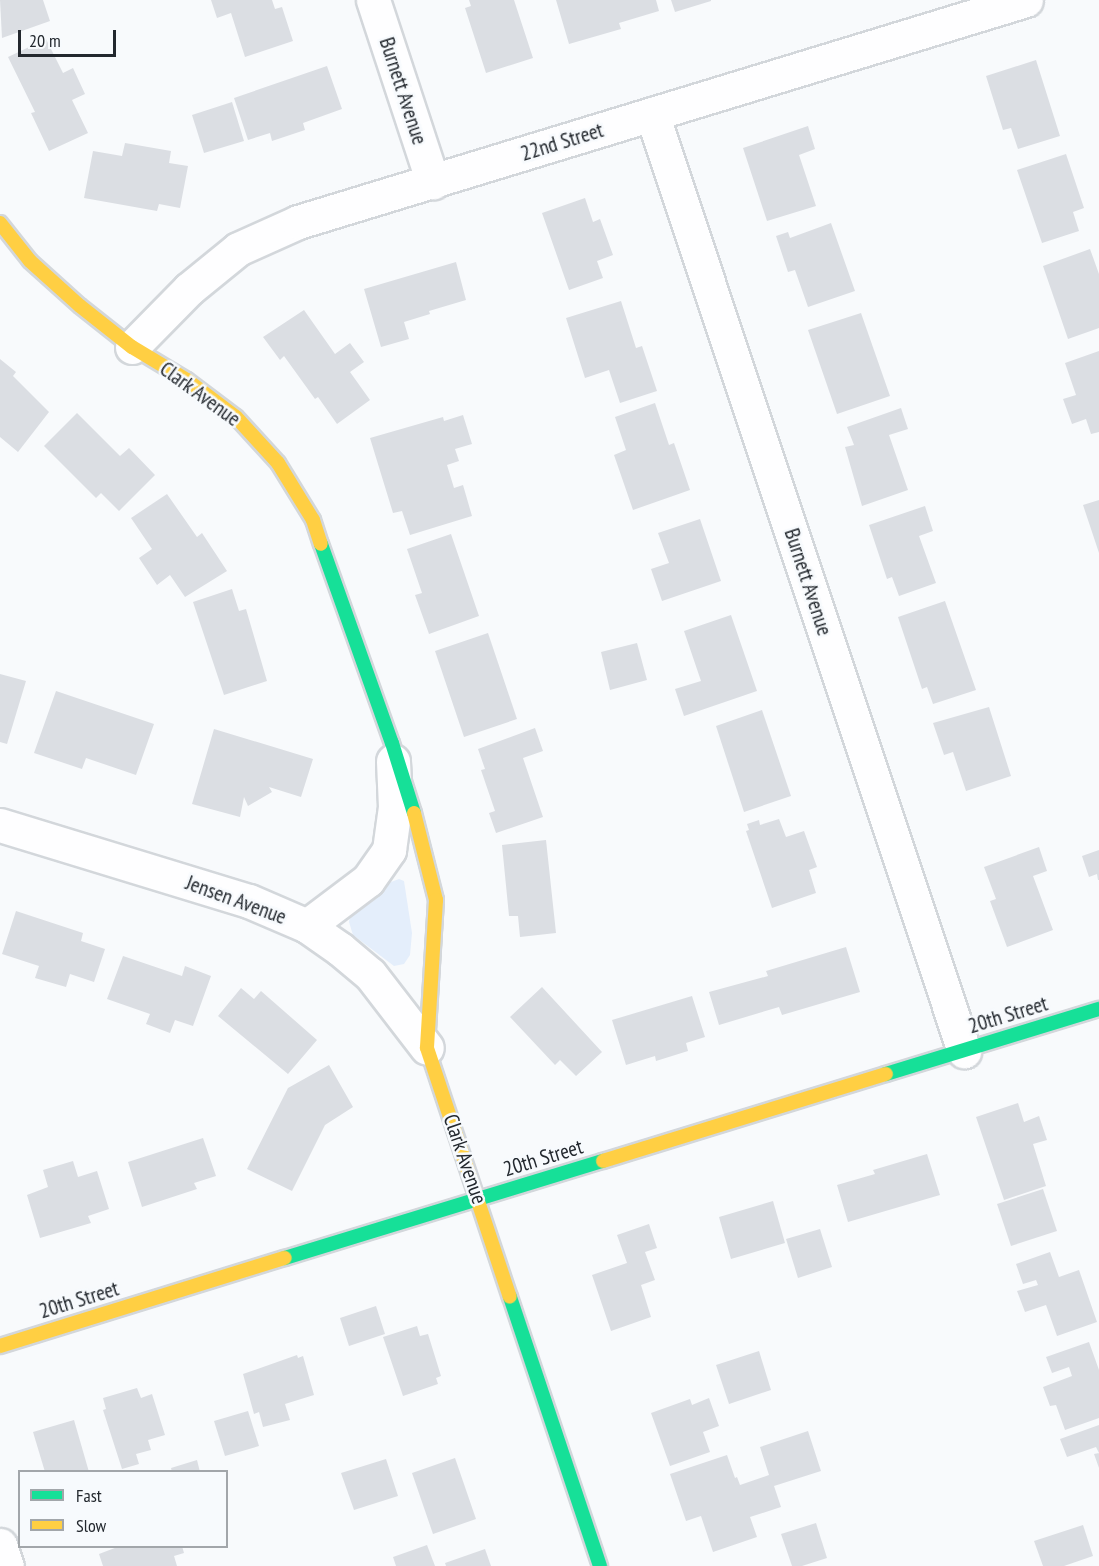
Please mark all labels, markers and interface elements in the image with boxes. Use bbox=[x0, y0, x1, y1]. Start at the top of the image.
scale bar bbox=[21, 18, 118, 56]
text: 20 m bbox=[29, 29, 61, 52]
street label: Burnett Avenue bbox=[374, 34, 432, 148]
street label: 22nd Street bbox=[518, 118, 606, 166]
street label: Clark Avenue bbox=[154, 356, 246, 432]
street label: Burnett Avenue bbox=[779, 525, 837, 639]
street label: Jensen Avenue bbox=[182, 870, 290, 930]
street label: 20th Street bbox=[965, 991, 1051, 1039]
street label: Clark Avenue bbox=[438, 1110, 492, 1208]
street label: 20th Street bbox=[500, 1134, 586, 1182]
street label: 20th Street bbox=[36, 1276, 122, 1324]
legend bbox=[18, 1470, 228, 1548]
text: Fast bbox=[76, 1484, 102, 1507]
text: Slow bbox=[76, 1514, 106, 1537]

